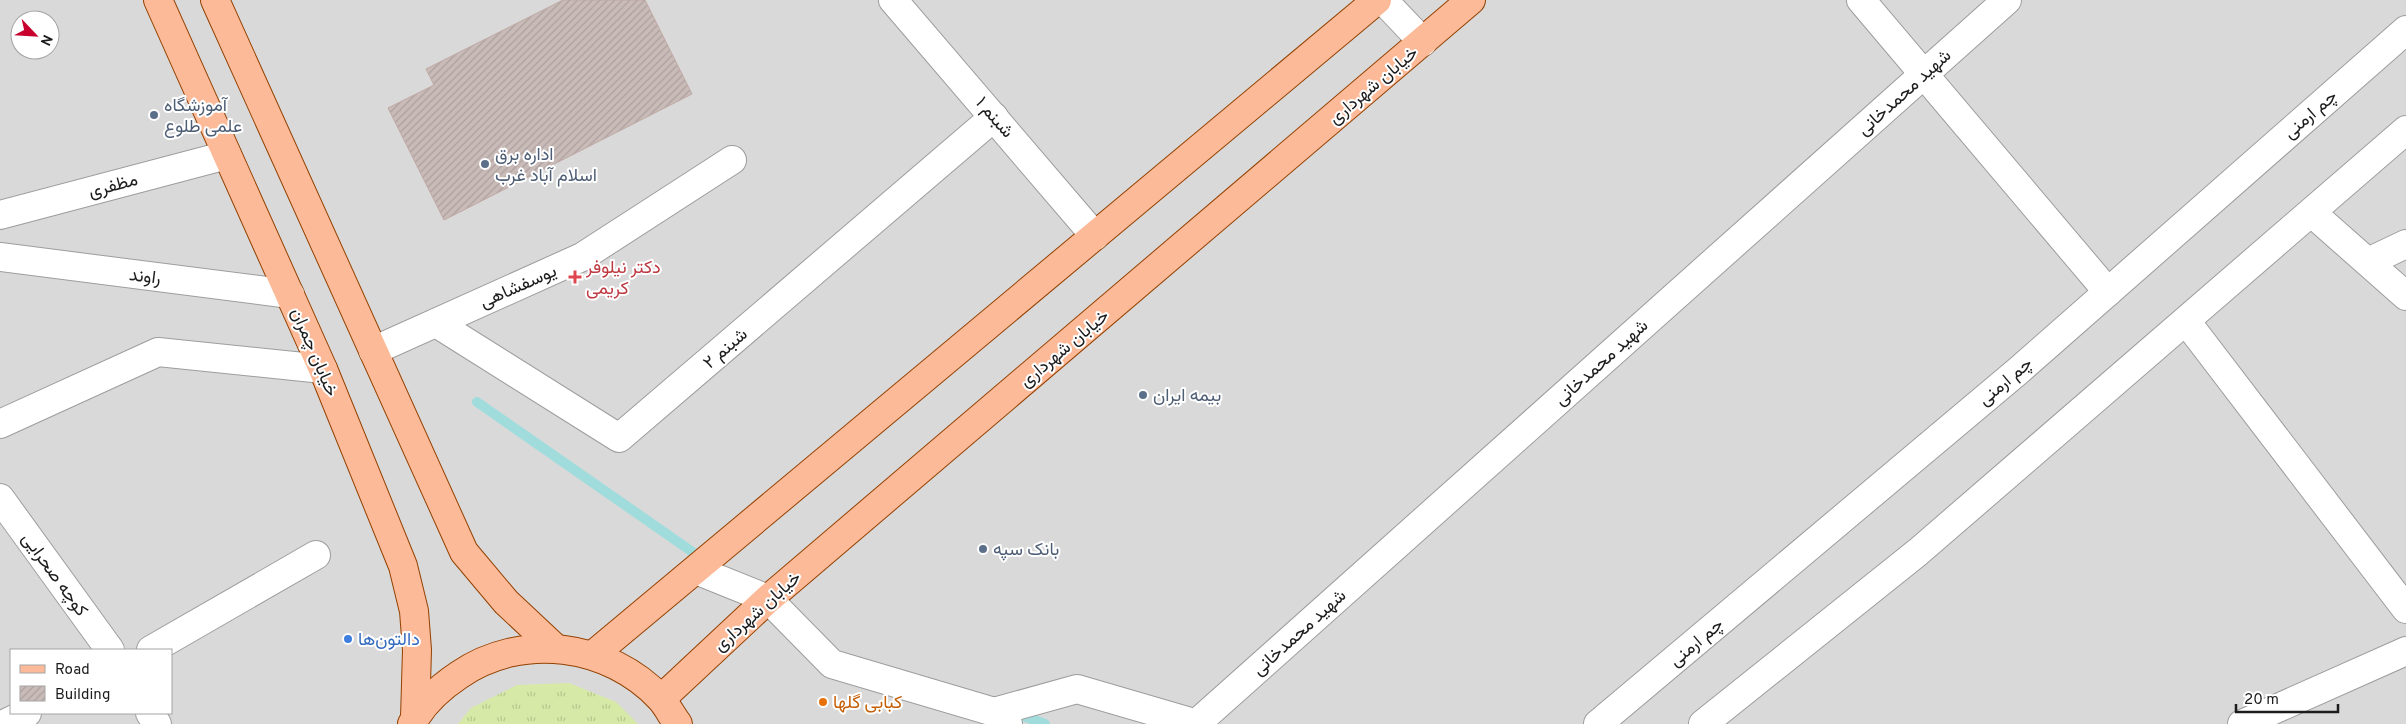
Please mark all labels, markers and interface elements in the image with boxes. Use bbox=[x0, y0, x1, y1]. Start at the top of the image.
north arrow bbox=[10, 10, 60, 60]
text: N bbox=[36, 32, 55, 48]
street label: خیابان شهرداری bbox=[1324, 42, 1424, 130]
street label: شهید محمدخانی bbox=[1853, 45, 1957, 141]
street label: چم ارمنی bbox=[2279, 85, 2343, 145]
street label: شبنم ۱ bbox=[970, 93, 1018, 143]
place label: آموزشگاه علمی طلوع bbox=[164, 95, 242, 139]
marker: آموزشگاه علمی طلوع bbox=[148, 109, 160, 121]
place label: اداره برق اسلام آباد غرب bbox=[495, 144, 597, 188]
marker: اداره برق اسلام آباد غرب bbox=[479, 158, 491, 170]
street label: مظفری bbox=[86, 169, 141, 204]
place label: دکتر نیلوفر کریمی bbox=[585, 257, 661, 301]
street label: یوسفشاهی bbox=[477, 260, 561, 315]
street label: راوند bbox=[128, 264, 162, 291]
marker: دکتر نیلوفر کریمی bbox=[568, 270, 582, 284]
street label: خیابان چمران bbox=[285, 305, 343, 400]
street label: خیابان شهرداری bbox=[1015, 305, 1115, 393]
street label: شهید محمدخانی bbox=[1550, 315, 1654, 411]
street label: شبنم ۲ bbox=[699, 324, 753, 375]
street label: چم ارمنی bbox=[1974, 353, 2038, 412]
place label: بیمه ایران bbox=[1153, 385, 1221, 408]
marker: بیمه ایران bbox=[1137, 389, 1149, 401]
street label: کوچه صحرایی bbox=[16, 528, 92, 622]
place label: بانک سپه bbox=[993, 539, 1059, 562]
marker: بانک سپه bbox=[977, 543, 989, 555]
street label: خیابان شهرداری bbox=[709, 567, 807, 657]
street label: شهید محمدخانی bbox=[1248, 585, 1352, 681]
street label: چم ارمنی bbox=[1665, 614, 1729, 673]
place label: دالتون‌ها bbox=[358, 629, 420, 652]
marker: دالتون‌ها bbox=[342, 633, 354, 645]
legend bbox=[10, 649, 172, 714]
text: Road bbox=[55, 661, 90, 680]
scale bar bbox=[2236, 682, 2338, 714]
text: Building bbox=[55, 686, 110, 705]
text: 20 m bbox=[2244, 691, 2279, 710]
place label: کبابی گلها bbox=[833, 692, 902, 715]
marker: کبابی گلها bbox=[817, 696, 829, 708]

